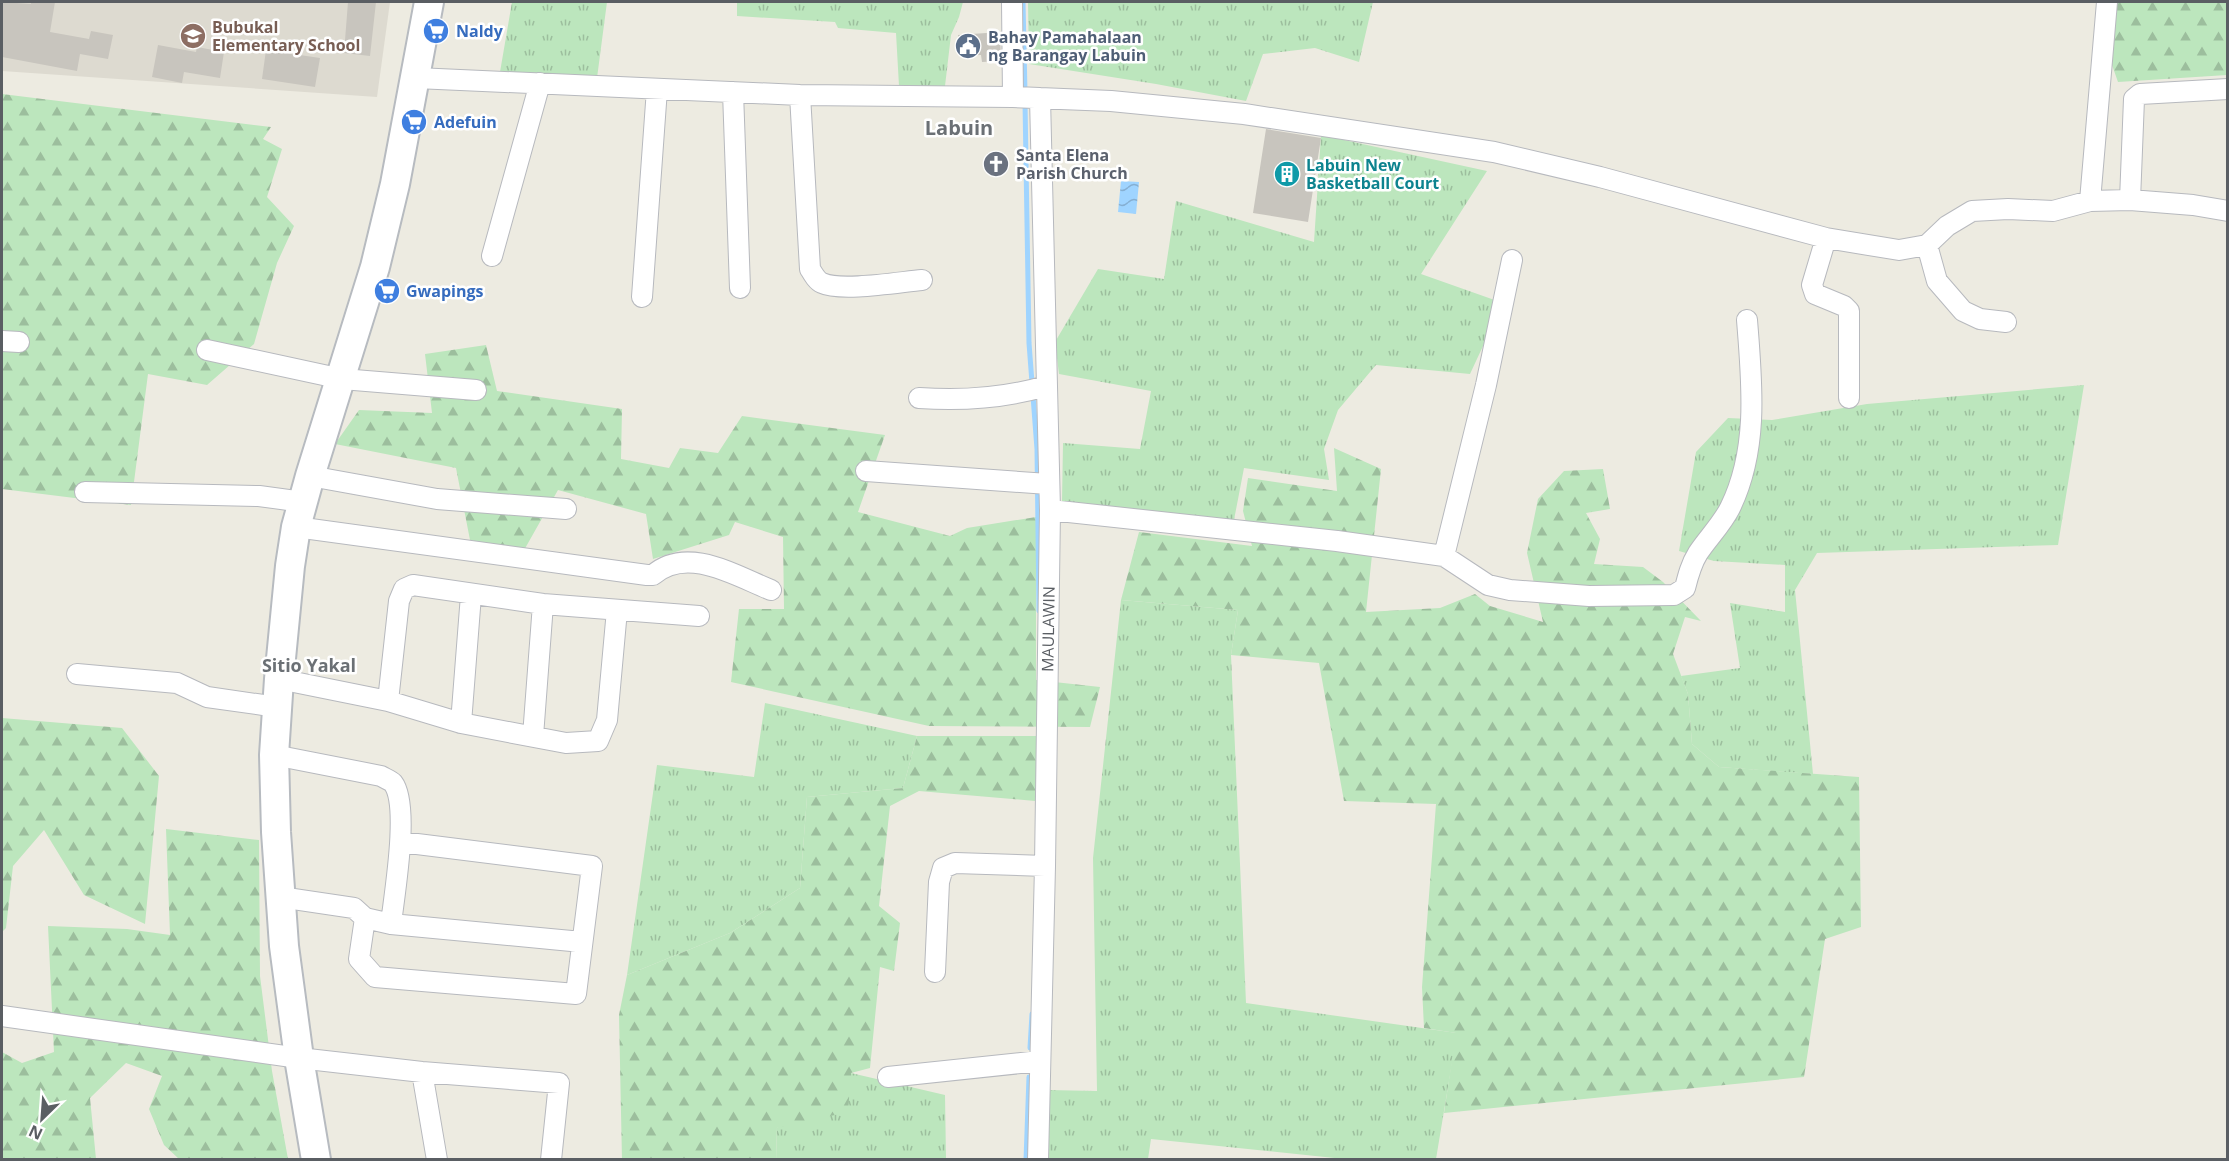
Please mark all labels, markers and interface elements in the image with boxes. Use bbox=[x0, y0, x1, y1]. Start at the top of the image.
place label: Bubukal Elementary School bbox=[212, 16, 360, 56]
supermarket icon: Naldy bbox=[421, 16, 451, 46]
place label: Naldy bbox=[456, 20, 504, 42]
school or university icon: Bubukal Elementary School bbox=[178, 21, 208, 51]
place label: Bahay Pamahalaan ng Barangay Labuin bbox=[988, 26, 1146, 66]
public building icon: Bahay Pamahalaan ng Barangay Labuin bbox=[953, 31, 983, 61]
supermarket icon: Adefuin bbox=[399, 107, 429, 137]
place label: Adefuin bbox=[434, 111, 497, 133]
district label: Labuin bbox=[925, 114, 993, 141]
place label: Santa Elena Parish Church bbox=[1016, 144, 1128, 184]
church icon: Santa Elena Parish Church bbox=[981, 149, 1011, 179]
place label: Labuin New Basketball Court bbox=[1306, 154, 1439, 194]
building icon: Labuin New Basketball Court bbox=[1272, 159, 1302, 189]
supermarket icon: Gwapings bbox=[372, 276, 402, 306]
place label: Gwapings bbox=[406, 280, 484, 302]
street label: MAULAWIN bbox=[1036, 586, 1060, 672]
district label: Sitio Yakal bbox=[262, 653, 356, 677]
north arrow bbox=[12, 1089, 72, 1149]
text: N bbox=[25, 1120, 46, 1145]

